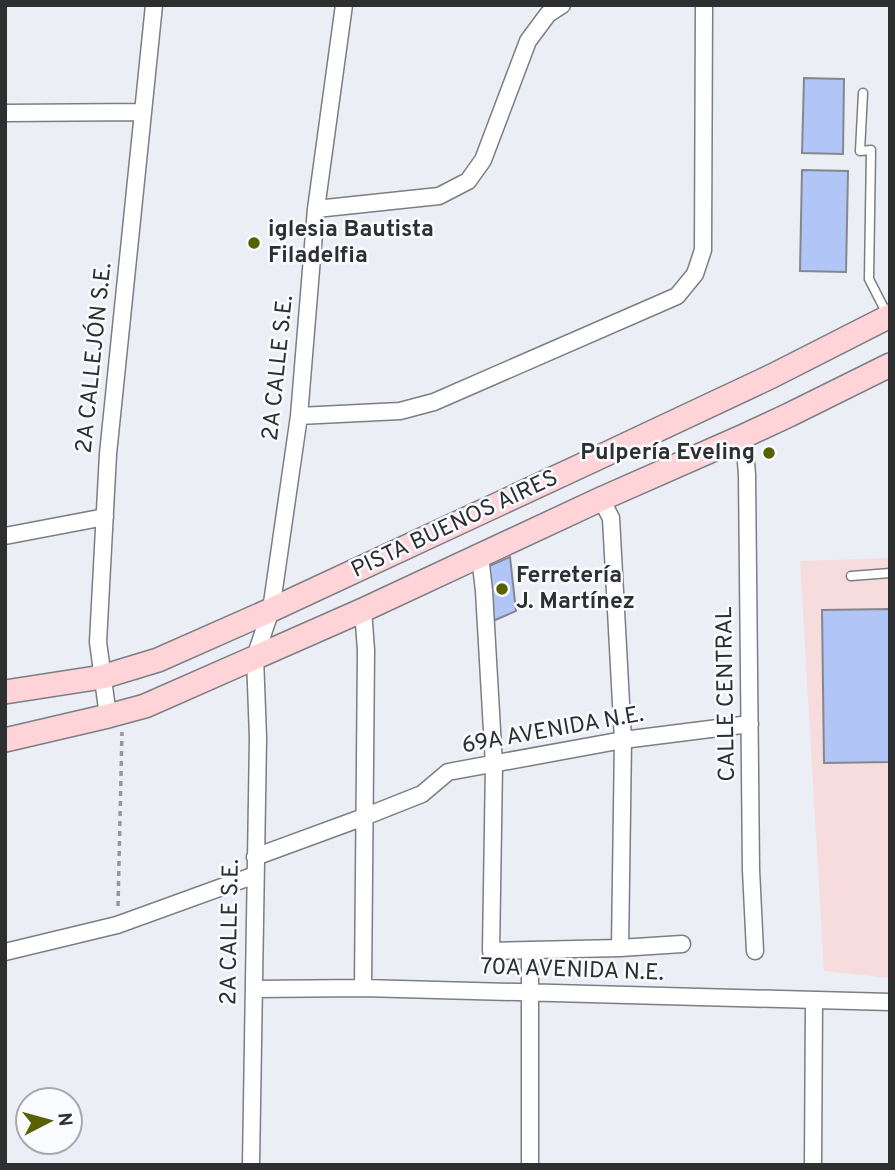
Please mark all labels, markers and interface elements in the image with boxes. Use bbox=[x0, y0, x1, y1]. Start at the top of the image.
place label: iglesia Bautista Filadelfia bbox=[268, 216, 434, 271]
marker: iglesia Bautista Filadelfia bbox=[246, 235, 262, 251]
street label: 2A CALLEJÓN S.E. bbox=[69, 261, 119, 455]
street label: 2A CALLE S.E. bbox=[257, 294, 301, 442]
place label: Pulpería Eveling bbox=[580, 439, 755, 468]
marker: Pulpería Eveling bbox=[761, 445, 777, 461]
street label: PISTA BUENOS AIRES bbox=[347, 464, 563, 586]
place label: Ferretería J. Martínez bbox=[516, 562, 635, 617]
marker: Ferretería J. Martínez bbox=[494, 581, 510, 597]
street label: CALLE CENTRAL bbox=[711, 606, 743, 782]
street label: 69A AVENIDA N.E. bbox=[460, 701, 646, 761]
street label: 2A CALLE S.E. bbox=[215, 859, 247, 1005]
street label: 70A AVENIDA N.E. bbox=[480, 953, 664, 989]
north arrow bbox=[14, 1086, 84, 1156]
text: N bbox=[51, 1111, 77, 1127]

